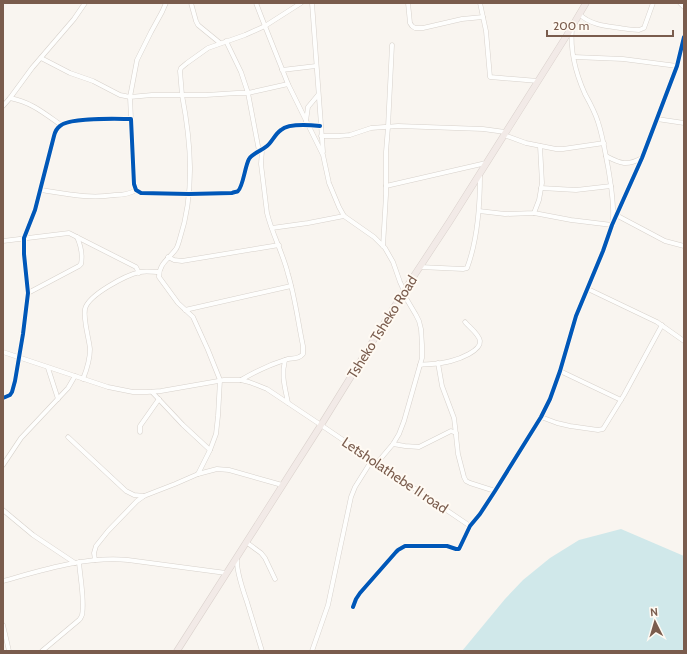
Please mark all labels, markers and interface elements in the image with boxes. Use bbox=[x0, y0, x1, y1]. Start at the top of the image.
scale bar bbox=[547, 12, 673, 38]
text: 200 m bbox=[553, 18, 589, 33]
street label: Tsheko Tsheko Road bbox=[343, 272, 421, 382]
street label: Letsholathebe II road bbox=[339, 433, 451, 517]
north arrow bbox=[635, 602, 675, 642]
text: N bbox=[650, 605, 659, 619]

